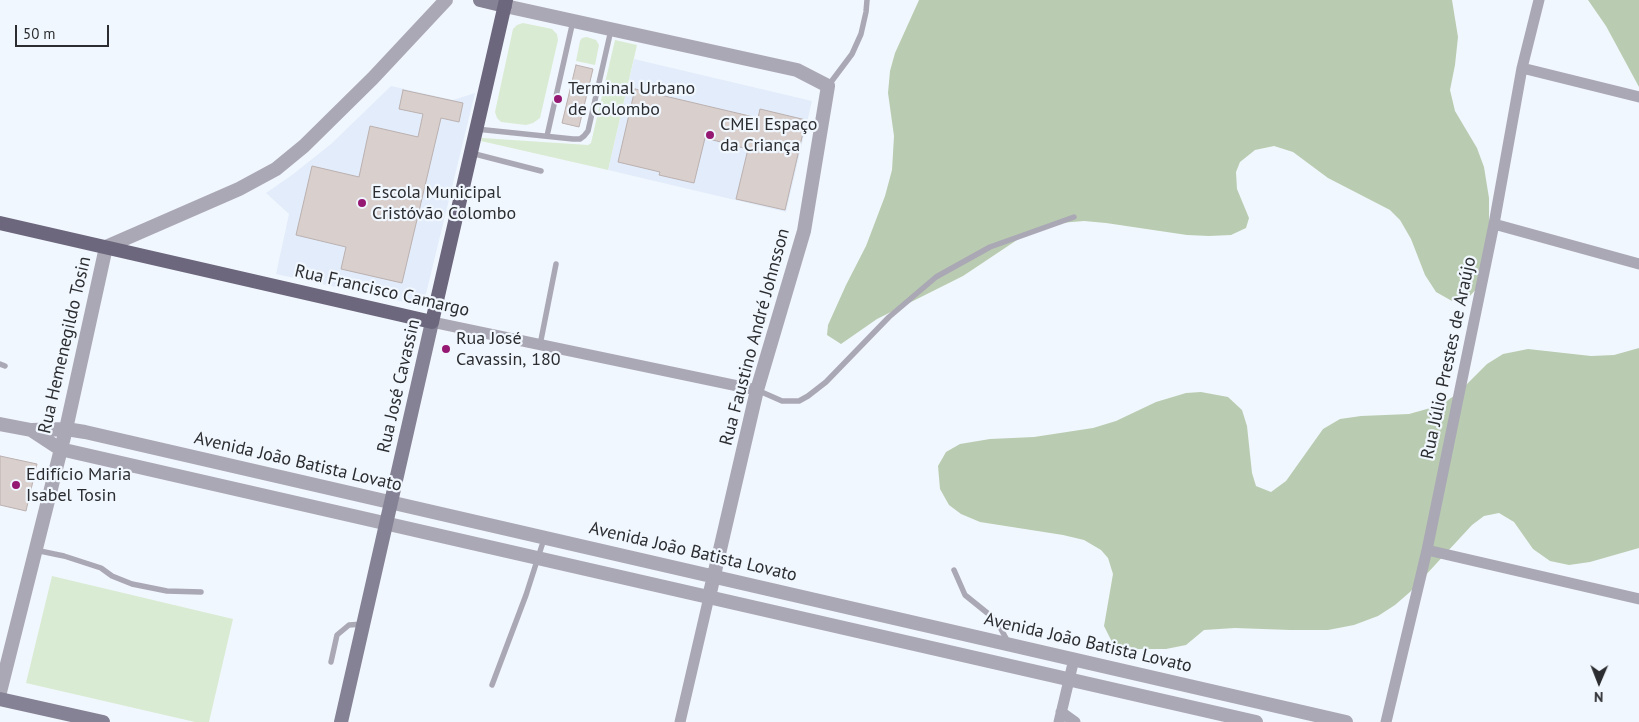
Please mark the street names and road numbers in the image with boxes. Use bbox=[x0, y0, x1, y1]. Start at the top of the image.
street label: Rua Faustino André Johnsson bbox=[716, 226, 794, 448]
street label: Rua Hemenegildo Tosin bbox=[34, 254, 96, 436]
street label: Rua Júlio Prestes de Araújo bbox=[1417, 255, 1481, 461]
street label: Rua Francisco Camargo bbox=[292, 260, 472, 322]
street label: Rua José Cavassin bbox=[373, 317, 425, 455]
street label: Avenida João Batista Lovato bbox=[192, 428, 404, 496]
street label: Avenida João Batista Lovato bbox=[587, 518, 799, 586]
street label: Avenida João Batista Lovato bbox=[982, 609, 1194, 677]

